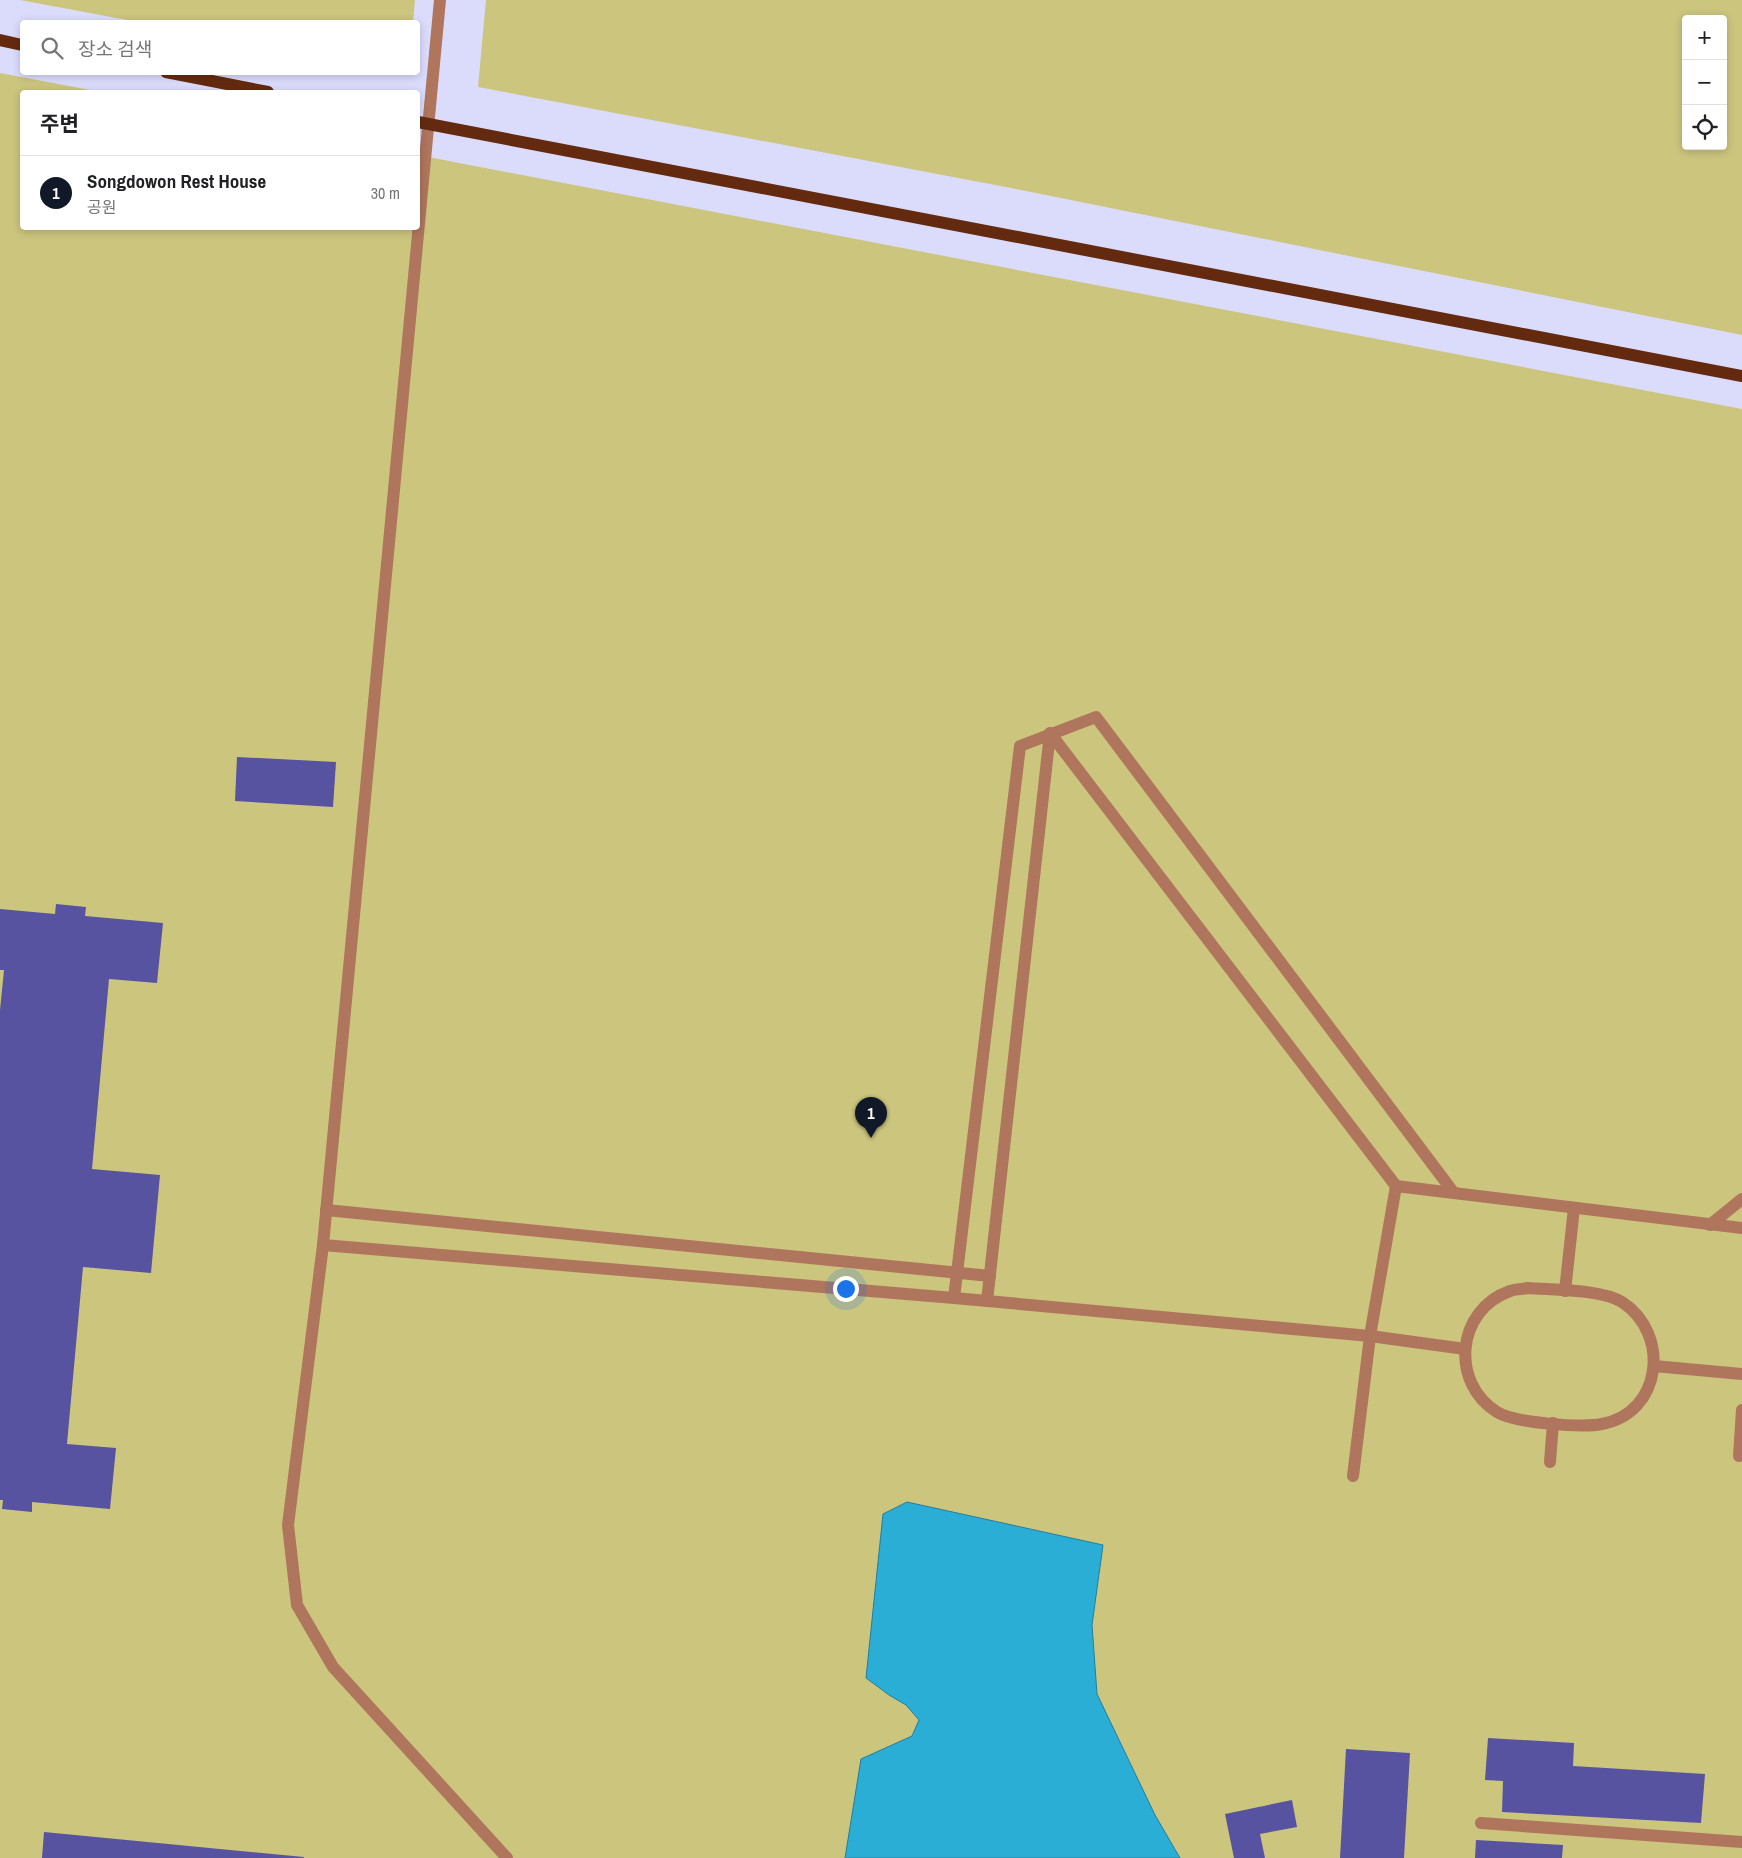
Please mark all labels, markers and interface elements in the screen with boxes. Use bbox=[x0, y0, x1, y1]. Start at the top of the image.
map controls bbox=[1682, 15, 1727, 150]
button: + bbox=[1682, 15, 1727, 60]
search box bbox=[20, 20, 420, 75]
icon: search bbox=[38, 34, 66, 62]
text: 장소 검색 bbox=[78, 36, 152, 62]
button: − bbox=[1682, 60, 1727, 105]
button: locate bbox=[1682, 105, 1727, 150]
text: 주변 bbox=[40, 109, 79, 138]
text: Songdowon Rest House bbox=[87, 168, 266, 194]
text: 1 bbox=[52, 182, 60, 204]
text: 30 m bbox=[371, 182, 400, 204]
text: 공원 bbox=[87, 196, 116, 218]
pin: 1 bbox=[855, 1097, 887, 1138]
your location bbox=[833, 1276, 859, 1302]

